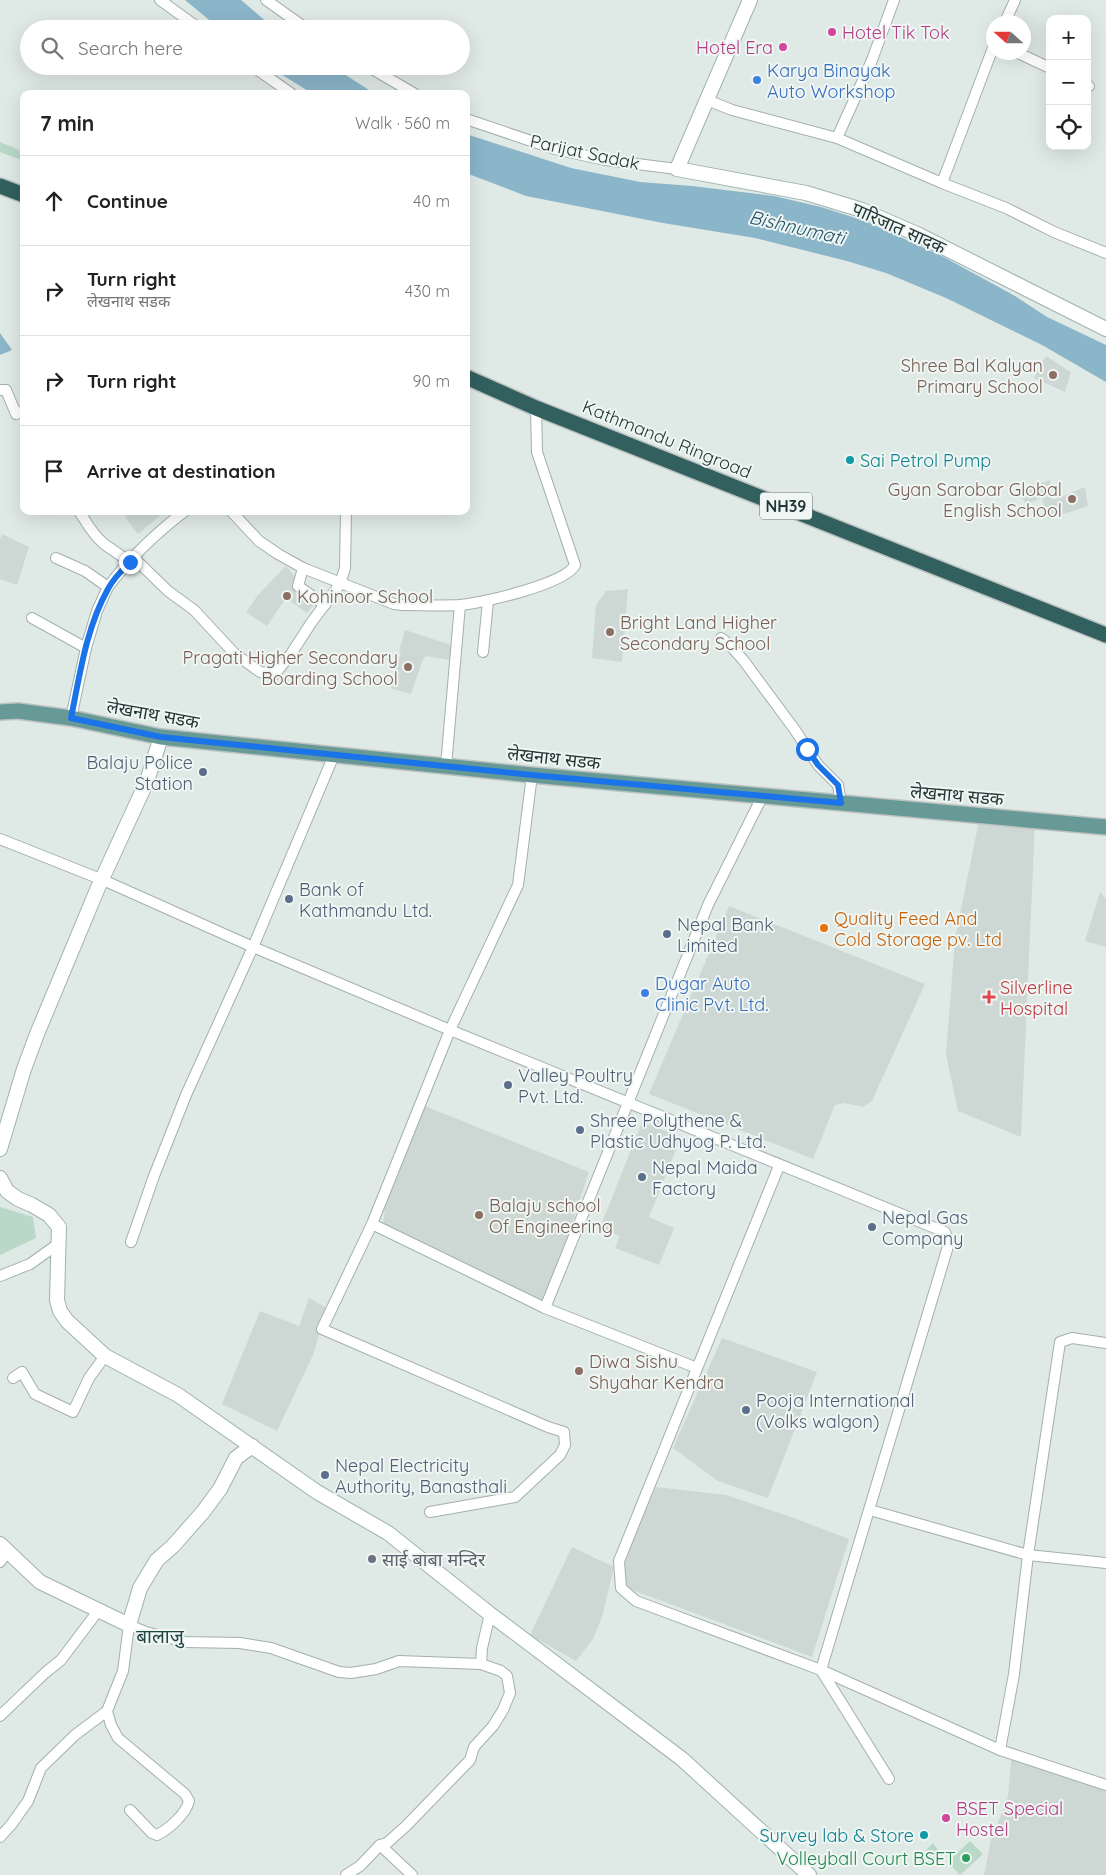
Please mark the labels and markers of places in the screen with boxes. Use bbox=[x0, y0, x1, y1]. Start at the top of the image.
place label: Hotel Tik Tok bbox=[842, 21, 950, 44]
marker: Hotel Tik Tok bbox=[826, 26, 838, 38]
place label: Hotel Era bbox=[696, 36, 773, 59]
marker: Hotel Era bbox=[777, 41, 789, 53]
place label: Karya Binayak Auto Workshop bbox=[767, 59, 896, 103]
marker: Karya Binayak Auto Workshop bbox=[751, 74, 763, 86]
place label: Shree Bal Kalyan Primary School bbox=[901, 354, 1043, 398]
marker: Shree Bal Kalyan Primary School bbox=[1047, 369, 1059, 381]
place label: Sai Petrol Pump bbox=[860, 449, 991, 472]
marker: Sai Petrol Pump bbox=[844, 454, 856, 466]
place label: Gyan Sarobar Global English School bbox=[888, 478, 1062, 522]
marker: Gyan Sarobar Global English School bbox=[1066, 493, 1078, 505]
place label: Kohinoor School bbox=[297, 585, 433, 608]
marker: Kohinoor School bbox=[281, 590, 293, 602]
place label: Bright Land Higher Secondary School bbox=[620, 611, 777, 655]
marker: Bright Land Higher Secondary School bbox=[604, 626, 616, 638]
place label: Pragati Higher Secondary Boarding School bbox=[183, 646, 398, 690]
marker: Pragati Higher Secondary Boarding School bbox=[402, 661, 414, 673]
place label: Balaju Police Station bbox=[86, 751, 193, 795]
marker: Balaju Police Station bbox=[197, 766, 209, 778]
place label: Bank of Kathmandu Ltd. bbox=[299, 878, 432, 922]
marker: Bank of Kathmandu Ltd. bbox=[283, 893, 295, 905]
place label: Quality Feed And Cold Storage pv. Ltd bbox=[834, 907, 1002, 951]
place label: Nepal Bank Limited bbox=[677, 913, 774, 957]
marker: Quality Feed And Cold Storage pv. Ltd bbox=[818, 922, 830, 934]
marker: Nepal Bank Limited bbox=[661, 928, 673, 940]
place label: Dugar Auto Clinic Pvt. Ltd. bbox=[655, 972, 769, 1016]
place label: Silverline Hospital bbox=[1000, 976, 1073, 1020]
marker: Dugar Auto Clinic Pvt. Ltd. bbox=[639, 987, 651, 999]
marker: Silverline Hospital bbox=[982, 990, 996, 1004]
place label: Valley Poultry Pvt. Ltd. bbox=[518, 1064, 633, 1108]
marker: Valley Poultry Pvt. Ltd. bbox=[502, 1079, 514, 1091]
place label: Shree Polythene & Plastic Udhyog P. Ltd. bbox=[590, 1109, 766, 1153]
marker: Shree Polythene & Plastic Udhyog P. Ltd. bbox=[574, 1124, 586, 1136]
place label: Nepal Maida Factory bbox=[652, 1156, 758, 1200]
marker: Nepal Maida Factory bbox=[636, 1171, 648, 1183]
place label: Balaju school Of Engineering bbox=[489, 1194, 613, 1238]
place label: Nepal Gas Company bbox=[882, 1206, 968, 1250]
marker: Balaju school Of Engineering bbox=[473, 1209, 485, 1221]
marker: Nepal Gas Company bbox=[866, 1221, 878, 1233]
place label: Diwa Sishu Shyahar Kendra bbox=[589, 1350, 724, 1394]
marker: Diwa Sishu Shyahar Kendra bbox=[573, 1365, 585, 1377]
place label: Pooja International (Volks walgon) bbox=[756, 1389, 915, 1433]
marker: Pooja International (Volks walgon) bbox=[740, 1404, 752, 1416]
place label: Nepal Electricity Authority, Banasthali bbox=[335, 1454, 507, 1498]
marker: Nepal Electricity Authority, Banasthali bbox=[319, 1469, 331, 1481]
place label: साई बाबा मन्दिर bbox=[382, 1548, 486, 1571]
marker: साई बाबा मन्दिर bbox=[366, 1553, 378, 1565]
place label: BSET Special Hostel bbox=[956, 1797, 1063, 1841]
marker: BSET Special Hostel bbox=[940, 1812, 952, 1824]
place label: Survey lab & Store bbox=[759, 1824, 914, 1847]
marker: Survey lab & Store bbox=[918, 1829, 930, 1841]
place label: Volleyball Court BSET bbox=[776, 1847, 956, 1870]
marker: Volleyball Court BSET bbox=[960, 1852, 972, 1864]

